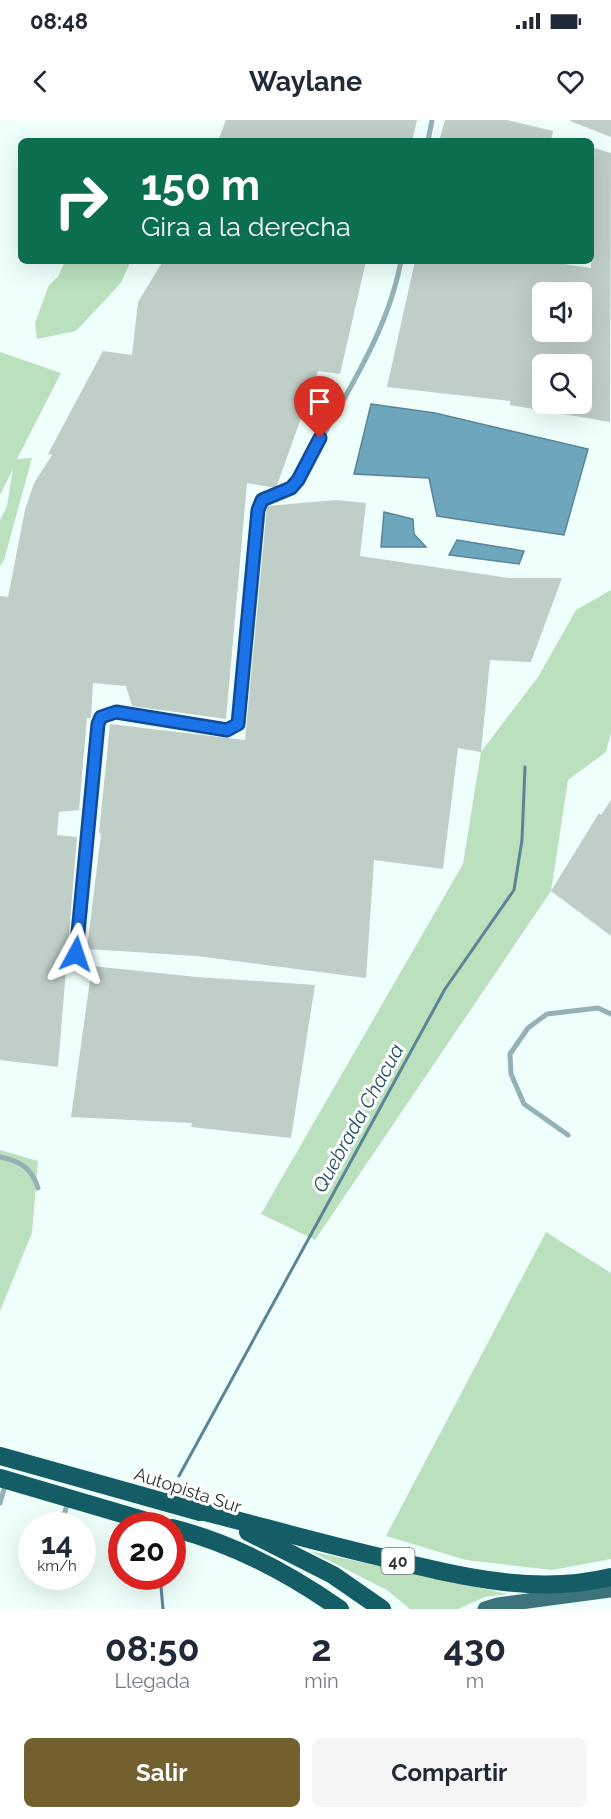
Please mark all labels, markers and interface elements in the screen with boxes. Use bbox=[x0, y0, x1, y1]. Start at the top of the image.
text: 08:48 bbox=[30, 8, 88, 34]
icon: back bbox=[24, 65, 57, 98]
icon: heart bbox=[554, 65, 587, 98]
text: Waylane bbox=[249, 66, 362, 97]
text: 150 m bbox=[141, 161, 260, 210]
icon: right bbox=[42, 162, 120, 240]
text: Gira a la derecha bbox=[141, 211, 351, 242]
map controls bbox=[532, 282, 592, 414]
button: sound bbox=[532, 282, 592, 342]
button: search bbox=[532, 354, 592, 414]
pin bbox=[294, 376, 345, 438]
icon: arrive bbox=[303, 385, 336, 418]
position arrow bbox=[44, 922, 108, 986]
water label: Quebrada Chacua bbox=[307, 1040, 409, 1196]
street label: Autopista Sur bbox=[132, 1463, 245, 1517]
speed limit sign: 20 bbox=[108, 1512, 186, 1590]
text: 14 bbox=[41, 1526, 73, 1561]
road number: 40 bbox=[382, 1548, 414, 1574]
text: km/h bbox=[37, 1557, 77, 1575]
text: 08:50 bbox=[105, 1627, 200, 1669]
text: 2 bbox=[311, 1627, 332, 1669]
text: 430 bbox=[443, 1627, 506, 1669]
text: Llegada bbox=[114, 1669, 190, 1693]
text: min bbox=[304, 1669, 339, 1693]
text: m bbox=[466, 1669, 484, 1693]
button: Salir bbox=[24, 1738, 300, 1807]
button: Compartir bbox=[312, 1738, 587, 1807]

